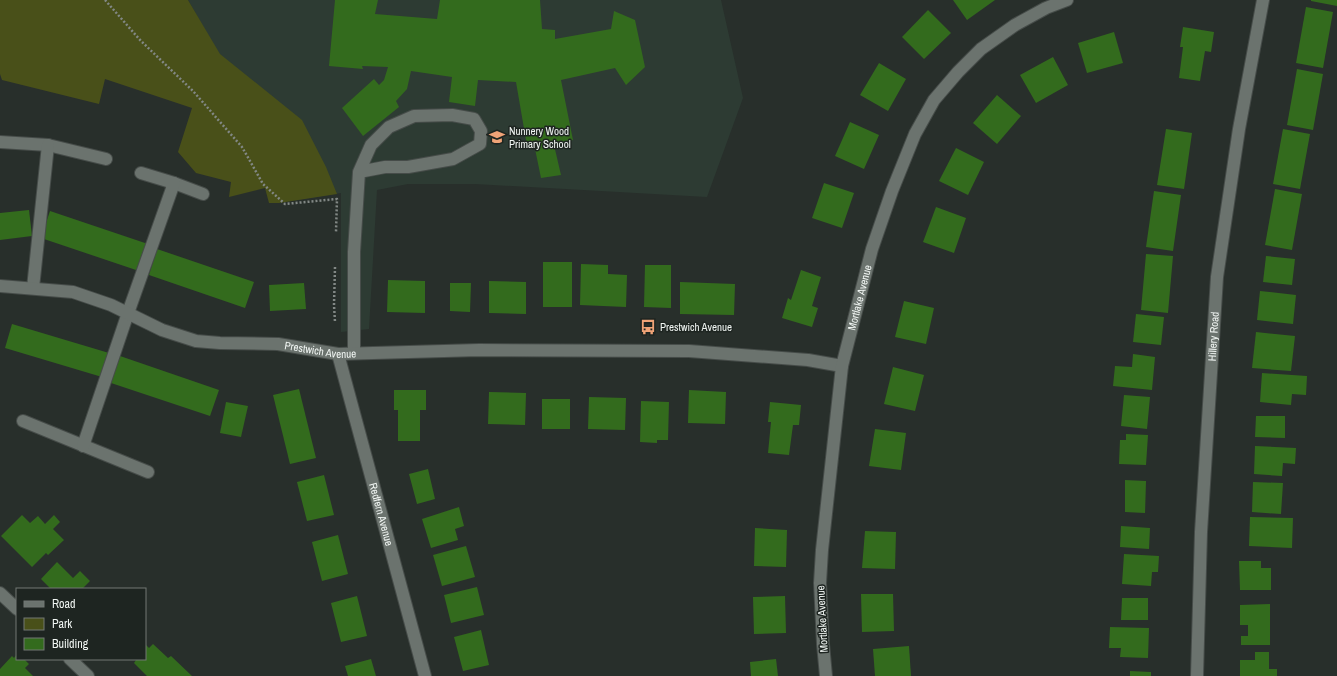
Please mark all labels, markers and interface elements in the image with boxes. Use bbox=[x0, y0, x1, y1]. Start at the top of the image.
place label: Nunnery Wood Primary School bbox=[509, 124, 571, 151]
school or university icon: Nunnery Wood Primary School bbox=[488, 128, 506, 146]
street label: Mortlake Avenue bbox=[844, 263, 875, 332]
street label: Hillery Road bbox=[1205, 311, 1222, 362]
bus stop icon: Prestwich Avenue bbox=[639, 318, 657, 336]
place label: Prestwich Avenue bbox=[660, 320, 732, 334]
street label: Prestwich Avenue bbox=[284, 338, 356, 361]
street label: Redfern Avenue bbox=[366, 481, 396, 547]
street label: Mortlake Avenue bbox=[813, 585, 831, 653]
legend bbox=[16, 588, 146, 660]
text: Road bbox=[52, 596, 76, 612]
text: Park bbox=[52, 616, 72, 632]
text: Building bbox=[52, 636, 89, 652]

